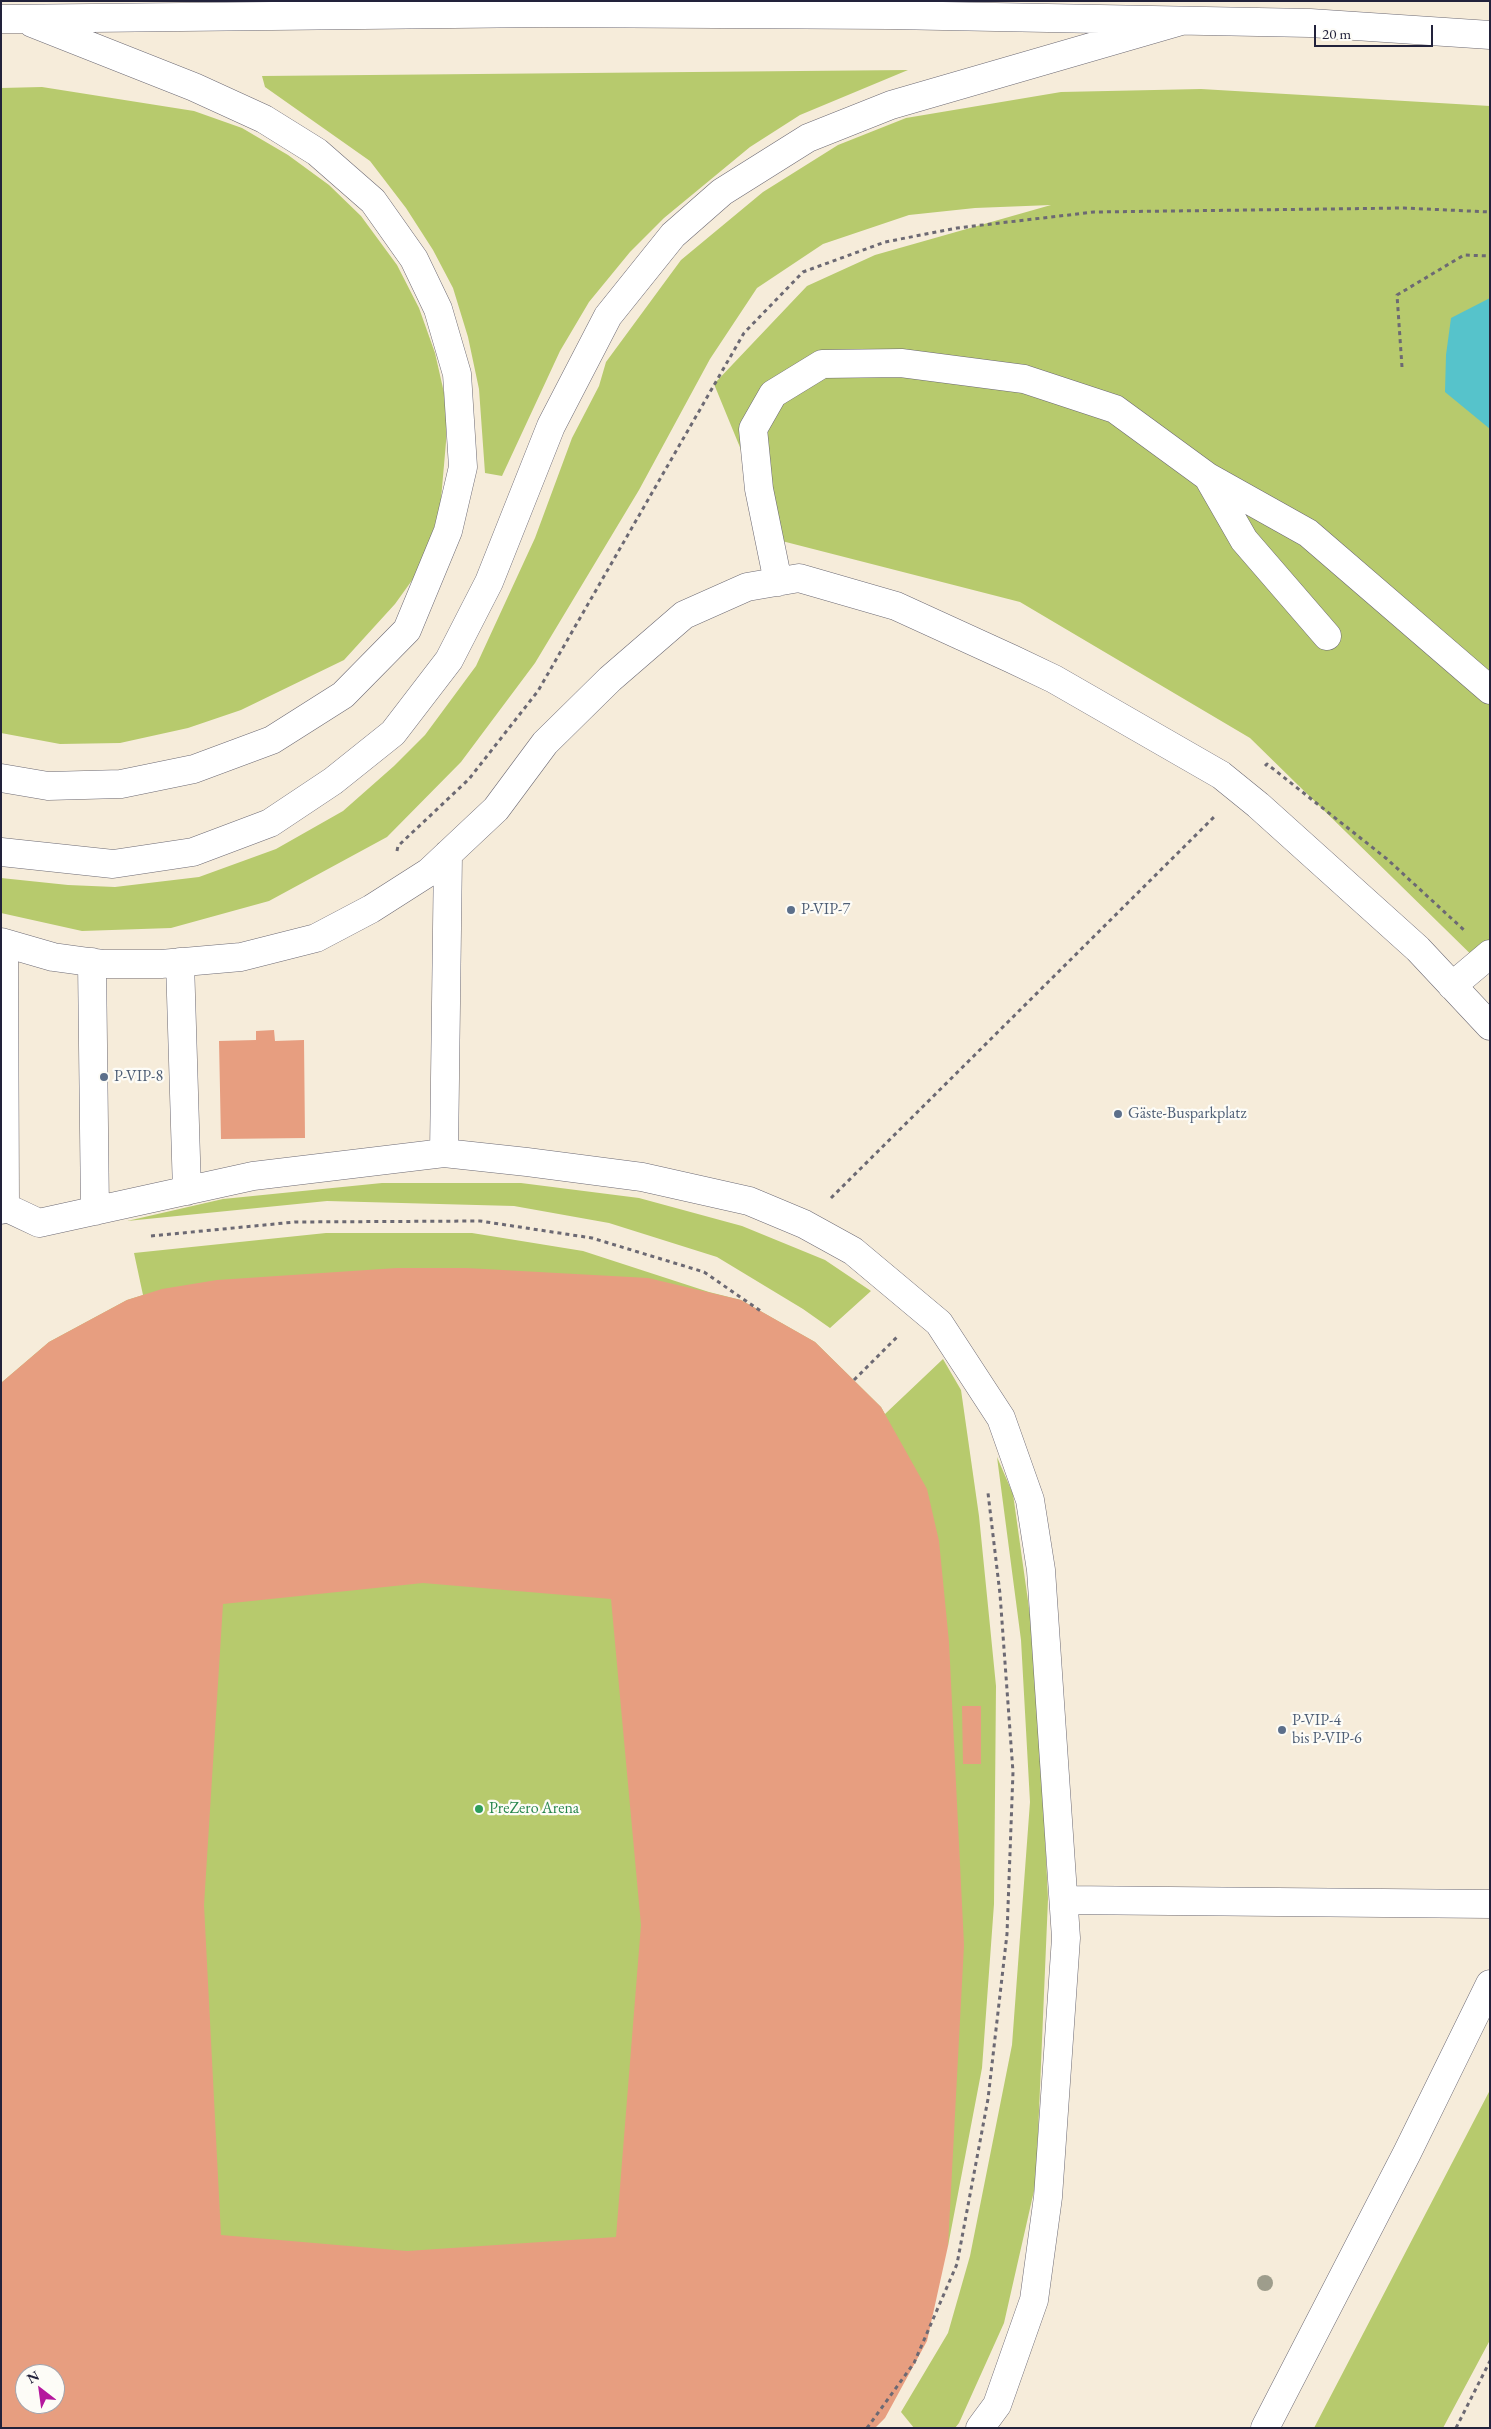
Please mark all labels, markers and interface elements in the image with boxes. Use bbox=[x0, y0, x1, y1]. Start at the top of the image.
scale bar bbox=[1316, 15, 1435, 47]
text: 20 m bbox=[1322, 24, 1351, 43]
place label: P-VIP-7 bbox=[801, 900, 850, 920]
marker: P-VIP-7 bbox=[785, 904, 797, 916]
place label: P-VIP-8 bbox=[114, 1067, 163, 1087]
marker: P-VIP-8 bbox=[98, 1071, 110, 1083]
place label: Gäste-Busparkplatz bbox=[1128, 1104, 1246, 1124]
marker: Gäste-Busparkplatz bbox=[1112, 1108, 1124, 1120]
place label: P-VIP-4 bis P-VIP-6 bbox=[1292, 1711, 1362, 1749]
marker: P-VIP-4 bis P-VIP-6 bbox=[1276, 1724, 1288, 1736]
place label: PreZero Arena bbox=[489, 1799, 579, 1819]
marker: PreZero Arena bbox=[473, 1803, 485, 1815]
north arrow bbox=[15, 2364, 65, 2414]
text: N bbox=[24, 2366, 42, 2388]

